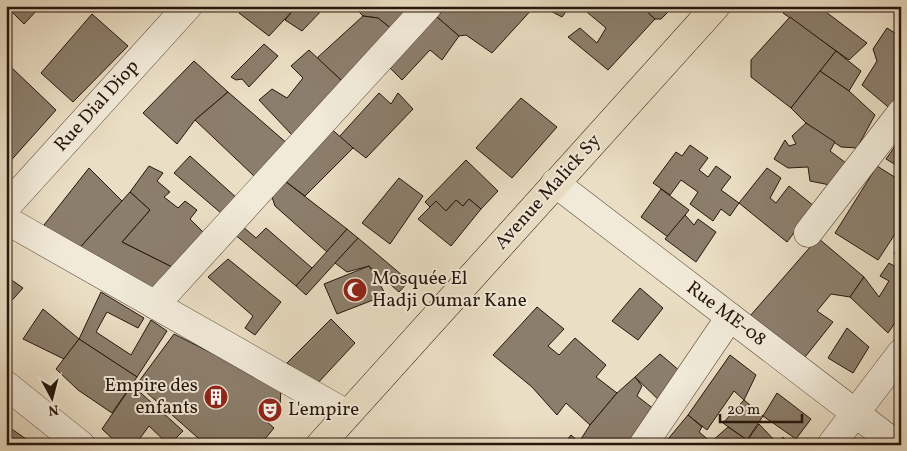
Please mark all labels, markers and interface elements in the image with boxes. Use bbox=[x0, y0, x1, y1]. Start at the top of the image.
street label: Rue Dial Diop bbox=[49, 54, 145, 158]
street label: Avenue Malick Sy bbox=[489, 129, 607, 255]
place label: Mosquée El Hadji Oumar Kane bbox=[372, 266, 527, 314]
street label: Rue ME-08 bbox=[681, 275, 771, 353]
mosque icon: Mosquée El Hadji Oumar Kane bbox=[342, 277, 368, 303]
place label: Empire des enfants bbox=[105, 373, 198, 421]
north arrow bbox=[28, 374, 78, 424]
building icon: Empire des enfants bbox=[203, 384, 229, 410]
scale bar bbox=[720, 391, 802, 423]
theatre icon: L'empire bbox=[257, 397, 283, 423]
place label: L'empire bbox=[288, 397, 359, 423]
text: N bbox=[47, 399, 60, 419]
text: 20 m bbox=[727, 400, 760, 421]

